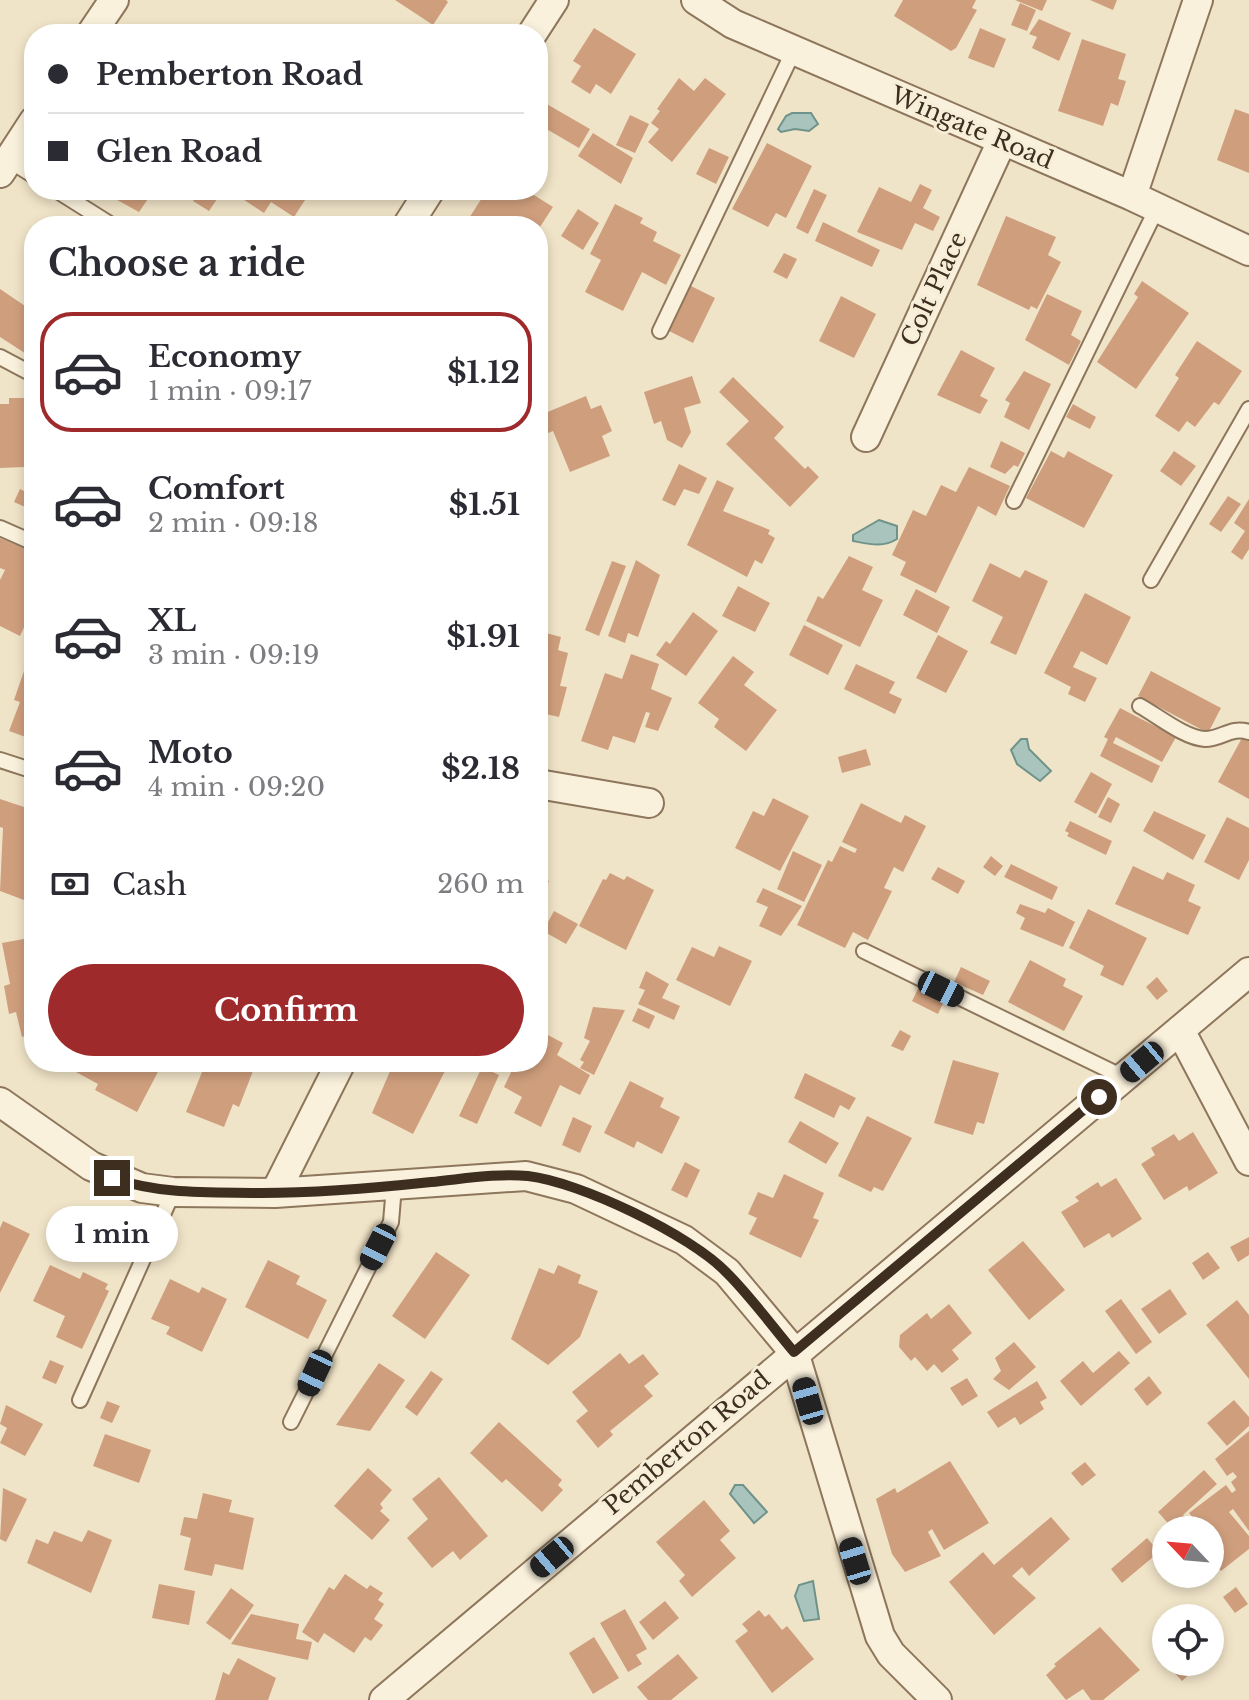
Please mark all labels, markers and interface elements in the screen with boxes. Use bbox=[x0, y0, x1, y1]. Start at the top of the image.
text: Pemberton Road bbox=[96, 56, 363, 93]
street label: Wingate Road bbox=[886, 80, 1058, 175]
text: Glen Road bbox=[96, 133, 262, 170]
street label: Colt Place bbox=[894, 227, 973, 351]
text: Choose a ride bbox=[48, 241, 305, 286]
icon: car bbox=[52, 336, 124, 408]
text: Economy bbox=[148, 338, 301, 375]
text: $1.12 bbox=[447, 354, 520, 391]
text: 1 min · 09:17 bbox=[148, 375, 311, 407]
icon: car bbox=[52, 468, 124, 540]
text: Comfort bbox=[148, 470, 285, 507]
text: $1.51 bbox=[449, 486, 520, 523]
text: 2 min · 09:18 bbox=[148, 507, 319, 539]
icon: car bbox=[52, 600, 124, 672]
text: XL bbox=[148, 602, 196, 639]
text: $1.91 bbox=[447, 618, 520, 655]
text: 3 min · 09:19 bbox=[148, 639, 320, 671]
icon: car bbox=[52, 732, 124, 804]
text: Moto bbox=[148, 734, 233, 771]
text: $2.18 bbox=[441, 750, 520, 787]
text: 4 min · 09:20 bbox=[148, 771, 325, 803]
icon: cash bbox=[48, 862, 92, 906]
text: Cash bbox=[112, 866, 187, 903]
text: 260 m bbox=[437, 868, 524, 900]
button: Confirm bbox=[48, 964, 524, 1056]
car bbox=[914, 968, 968, 1010]
car bbox=[1116, 1037, 1168, 1087]
route start bbox=[1081, 1079, 1117, 1115]
route end bbox=[94, 1160, 130, 1196]
callout: 1 min bbox=[46, 1206, 178, 1262]
text: 1 min bbox=[74, 1218, 150, 1250]
car bbox=[356, 1220, 400, 1274]
car bbox=[294, 1346, 336, 1400]
street label: Pemberton Road bbox=[598, 1365, 776, 1521]
car bbox=[790, 1375, 826, 1427]
north arrow bbox=[1152, 1516, 1224, 1588]
map controls bbox=[1152, 1516, 1224, 1676]
car bbox=[526, 1532, 578, 1582]
car bbox=[837, 1535, 873, 1587]
button: locate bbox=[1152, 1604, 1224, 1676]

